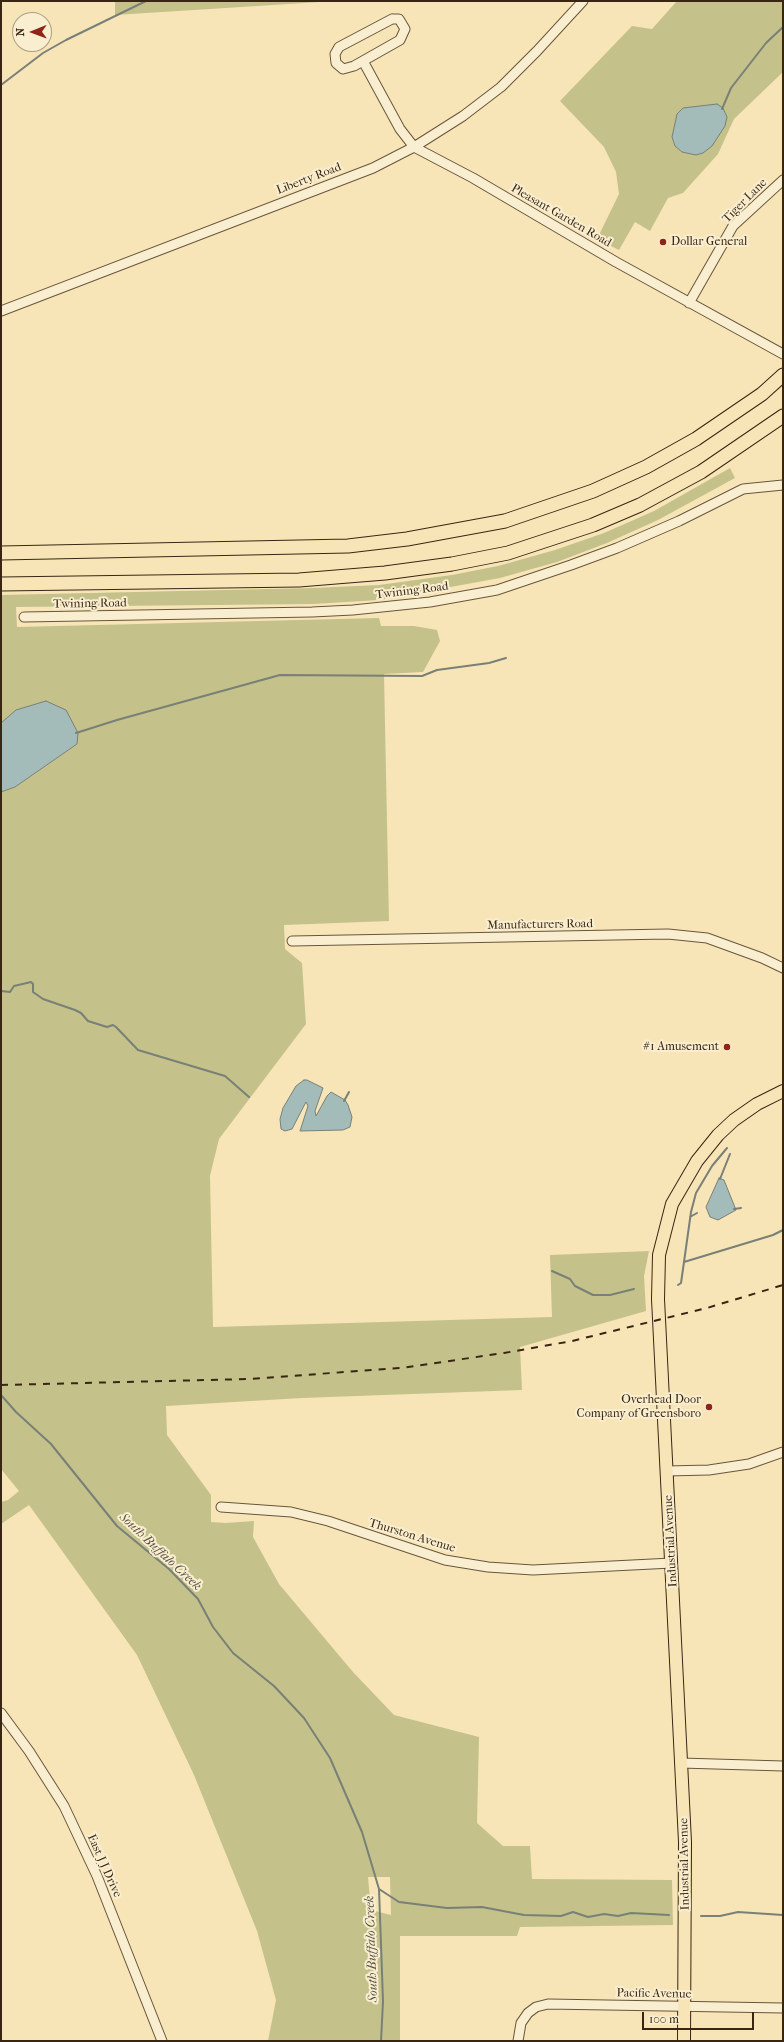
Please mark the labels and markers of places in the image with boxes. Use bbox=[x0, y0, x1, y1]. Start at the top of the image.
place label: Dollar General bbox=[671, 235, 747, 249]
marker: Dollar General bbox=[658, 237, 668, 247]
place label: #1 Amusement bbox=[643, 1040, 719, 1054]
marker: #1 Amusement bbox=[722, 1042, 732, 1052]
place label: Overhead Door Company of Greensboro bbox=[577, 1393, 701, 1421]
marker: Overhead Door Company of Greensboro bbox=[704, 1402, 714, 1412]

